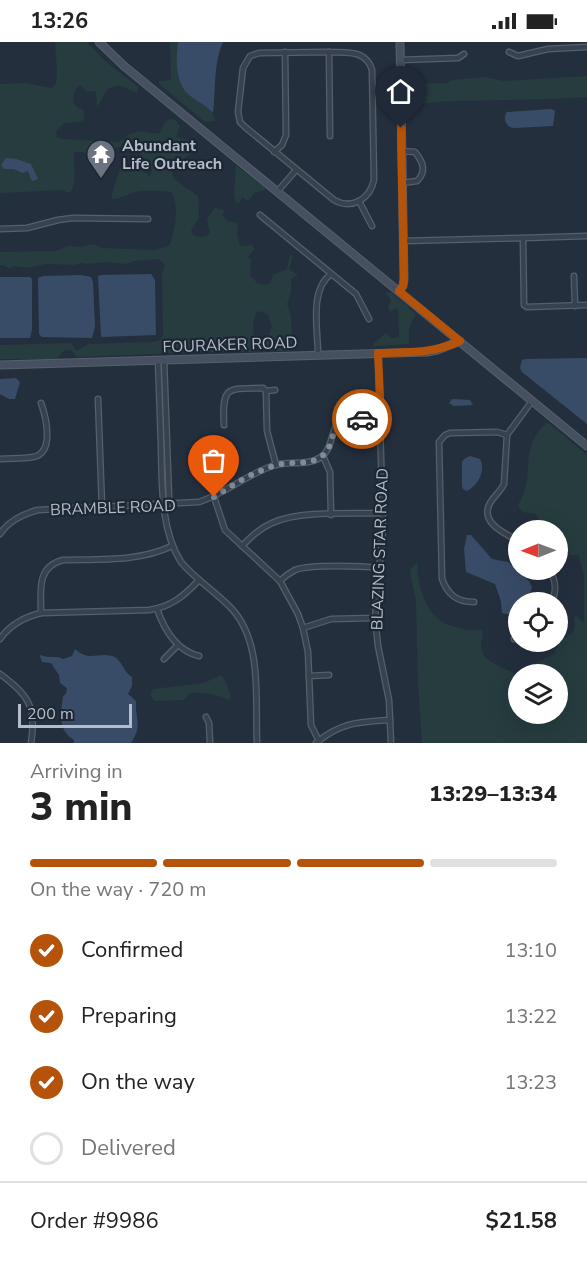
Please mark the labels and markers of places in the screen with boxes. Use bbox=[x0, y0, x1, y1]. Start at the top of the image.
pin bbox=[375, 66, 426, 128]
place label: Abundant Life Outreach bbox=[122, 135, 222, 175]
temple icon: Abundant Life Outreach bbox=[85, 138, 117, 180]
pin bbox=[188, 435, 239, 497]

